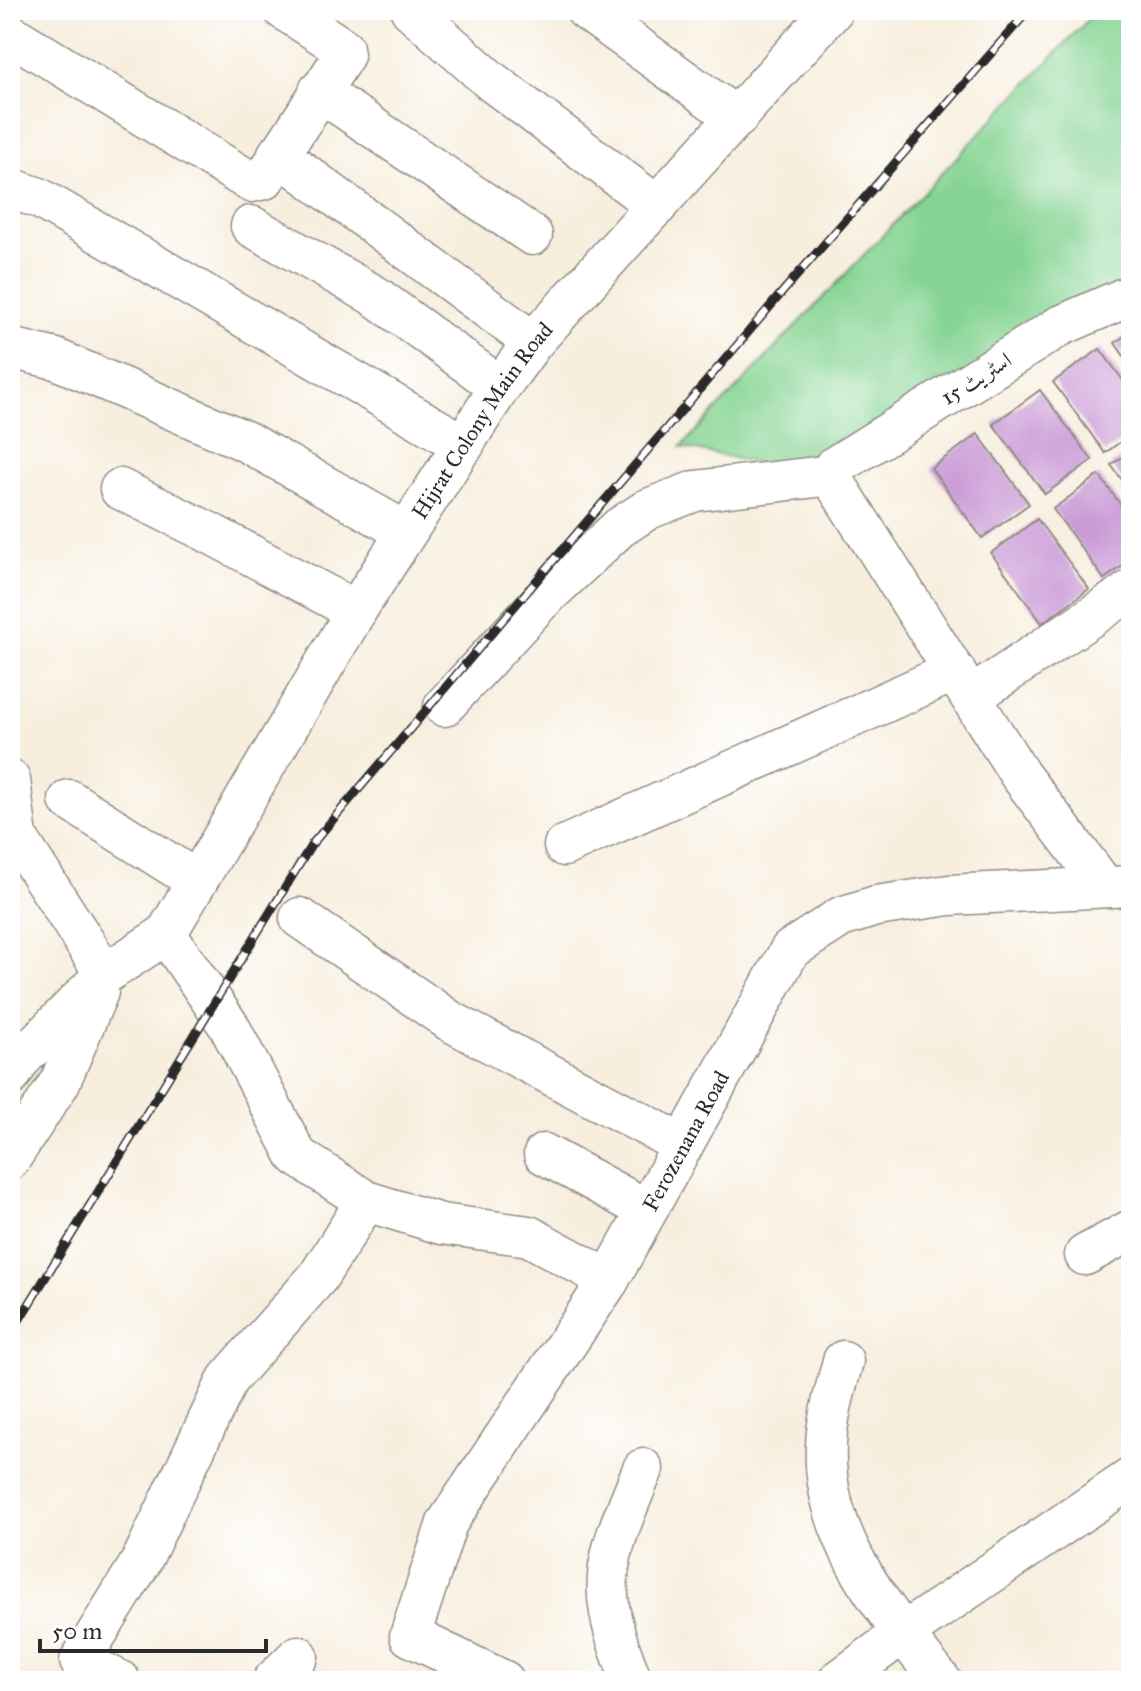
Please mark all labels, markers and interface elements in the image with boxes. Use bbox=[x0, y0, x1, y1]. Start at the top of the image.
street label: Hijrat Colony Main Road bbox=[406, 317, 558, 524]
street label: اسٹریٹ 15 bbox=[936, 346, 1017, 411]
street label: Ferozenana Road bbox=[636, 1066, 735, 1216]
scale bar bbox=[40, 1603, 266, 1653]
text: 50 m bbox=[52, 1616, 102, 1646]

